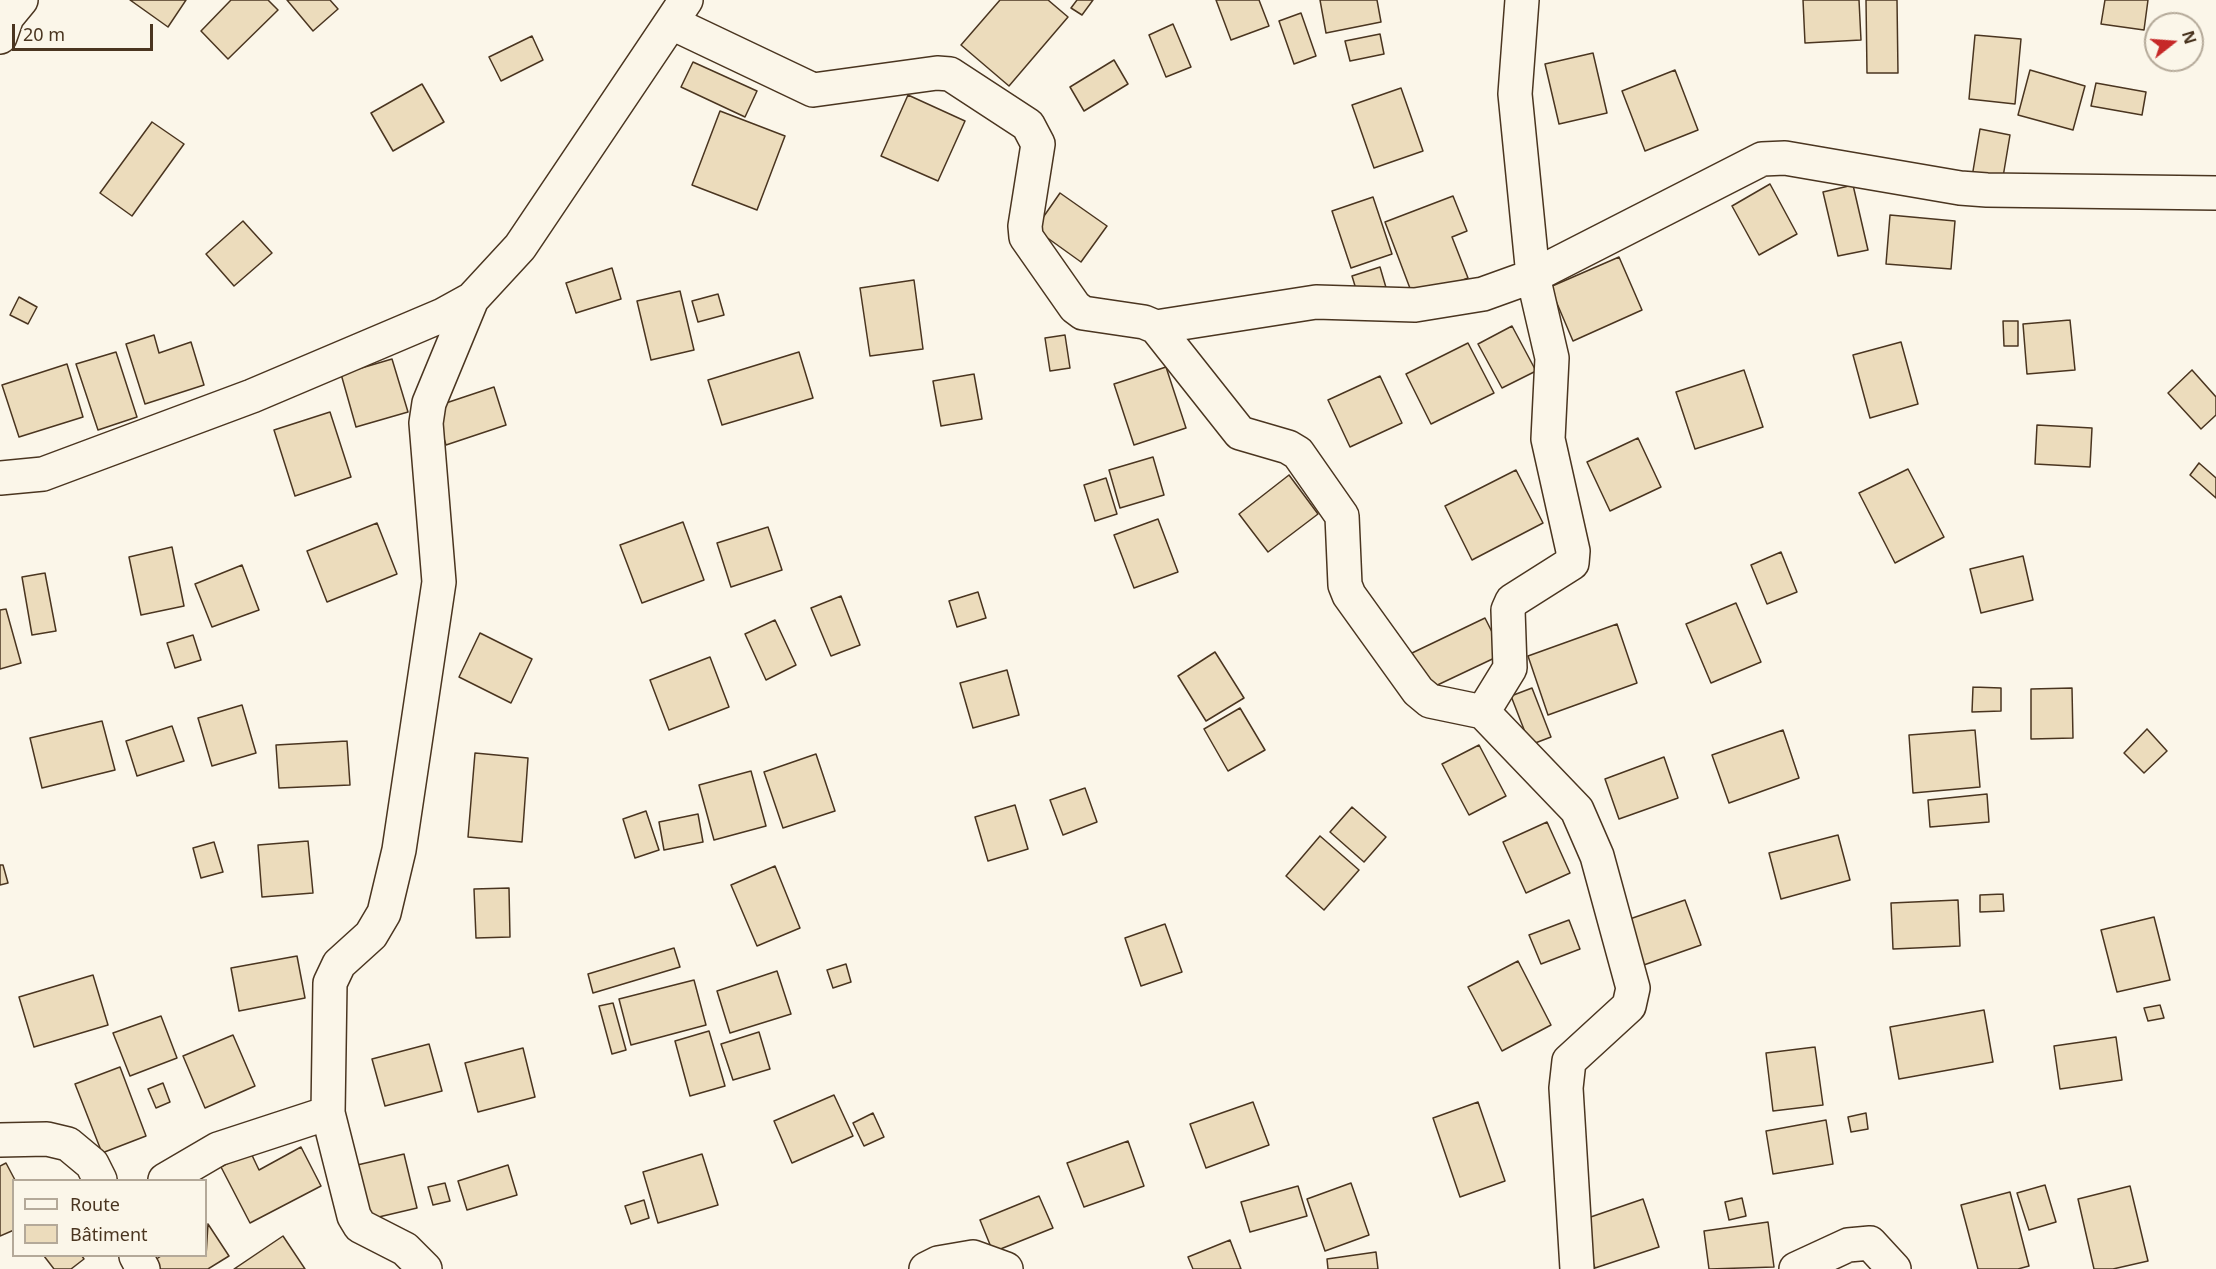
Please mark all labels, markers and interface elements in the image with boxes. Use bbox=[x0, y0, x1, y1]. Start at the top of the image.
scale bar bbox=[15, 12, 156, 50]
north arrow bbox=[2144, 12, 2204, 72]
text: 20 m bbox=[23, 22, 65, 46]
text: N bbox=[2177, 28, 2202, 47]
legend bbox=[12, 1179, 207, 1257]
text: Route bbox=[70, 1192, 120, 1216]
text: Bâtiment bbox=[70, 1222, 148, 1246]

